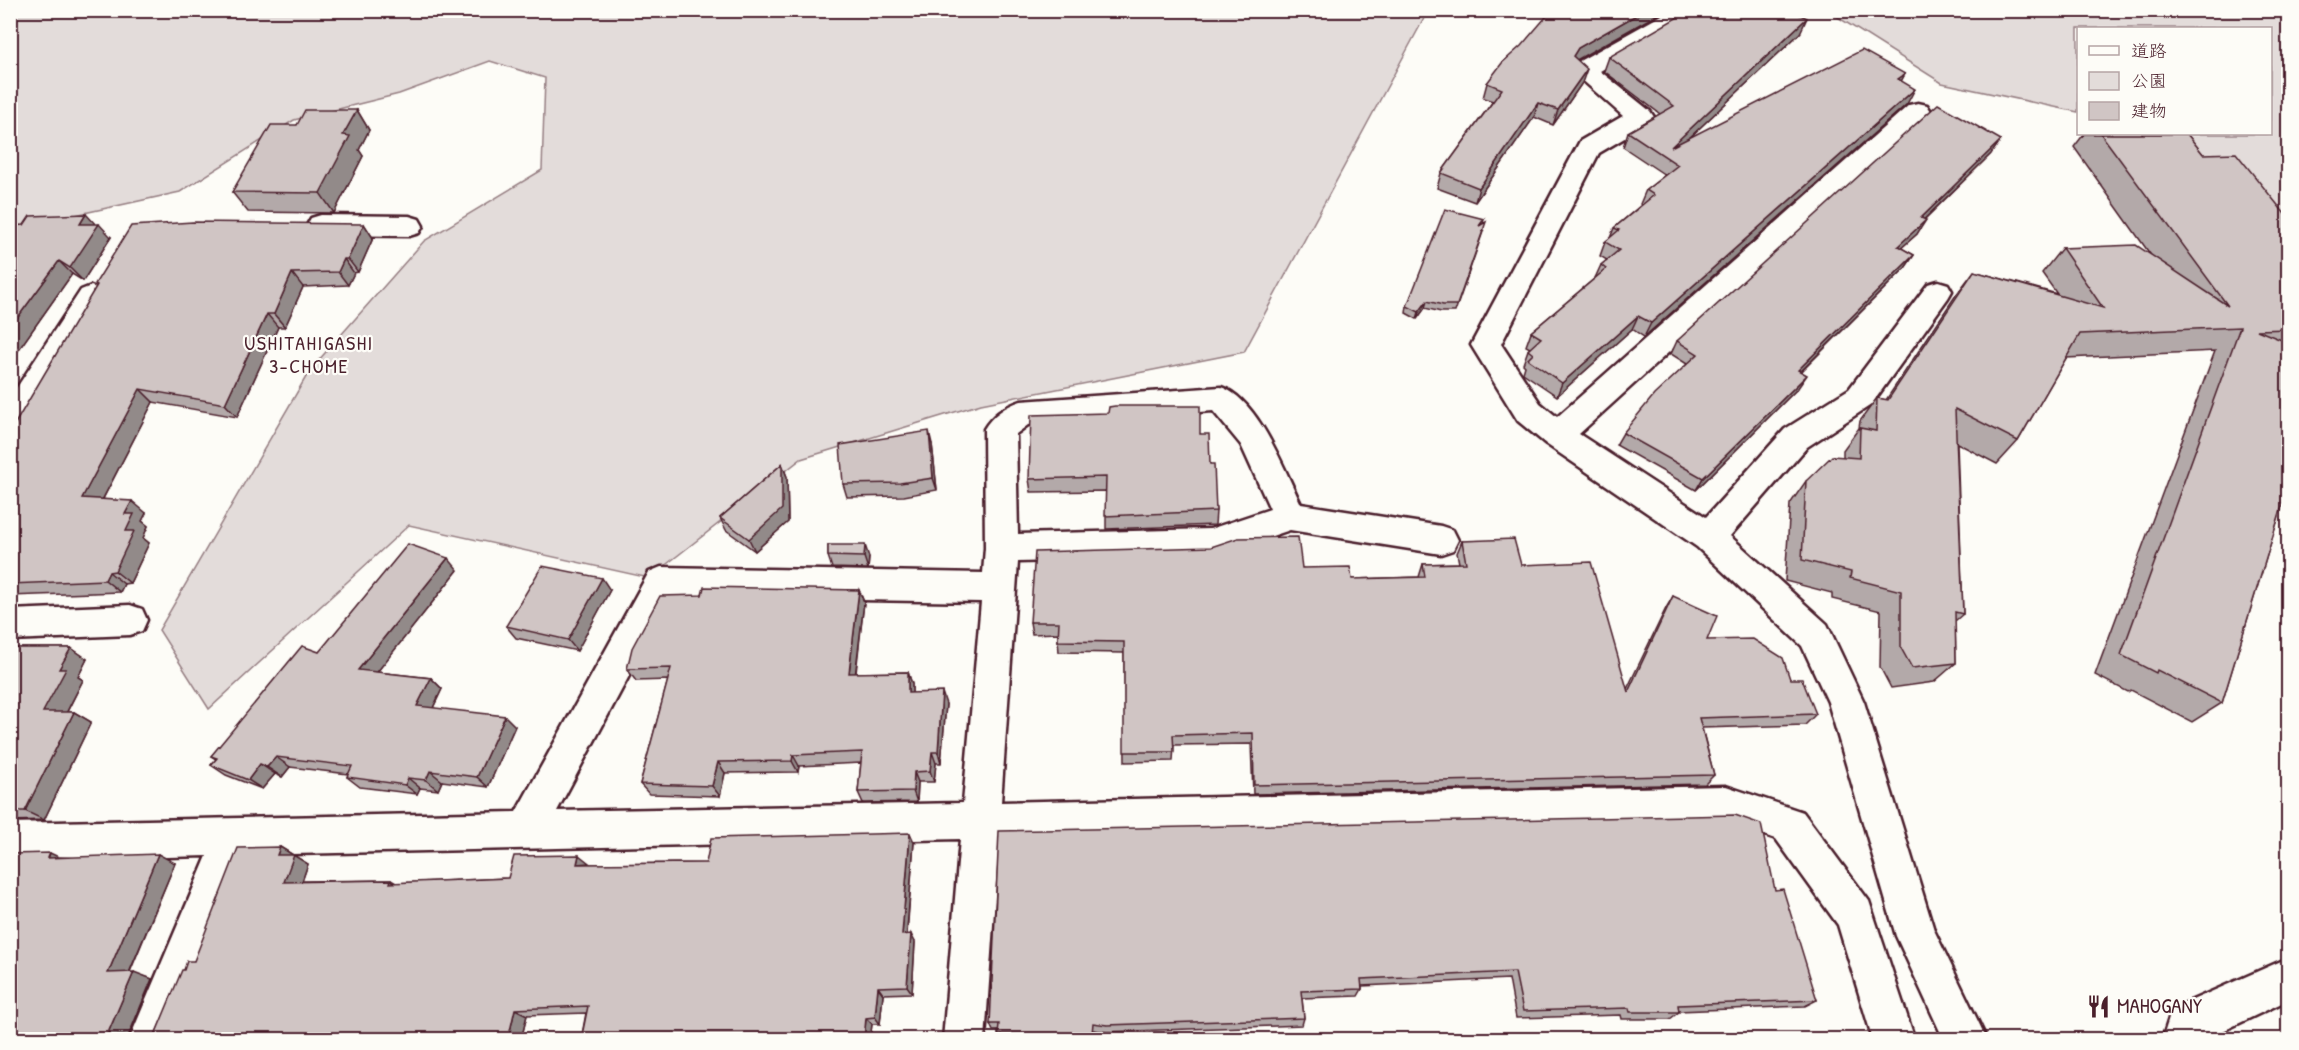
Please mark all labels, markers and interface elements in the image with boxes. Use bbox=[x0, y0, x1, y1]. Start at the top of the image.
legend bbox=[2077, 27, 2272, 135]
text: 道路 bbox=[2131, 38, 2167, 63]
text: 公園 bbox=[2131, 68, 2167, 93]
text: 建物 bbox=[2131, 98, 2167, 123]
district label: USHITAHIGASHI 3-CHOME bbox=[244, 329, 374, 379]
place label: MAHOGANY bbox=[2117, 991, 2203, 1020]
restaurant icon: MAHOGANY bbox=[2086, 993, 2112, 1019]

